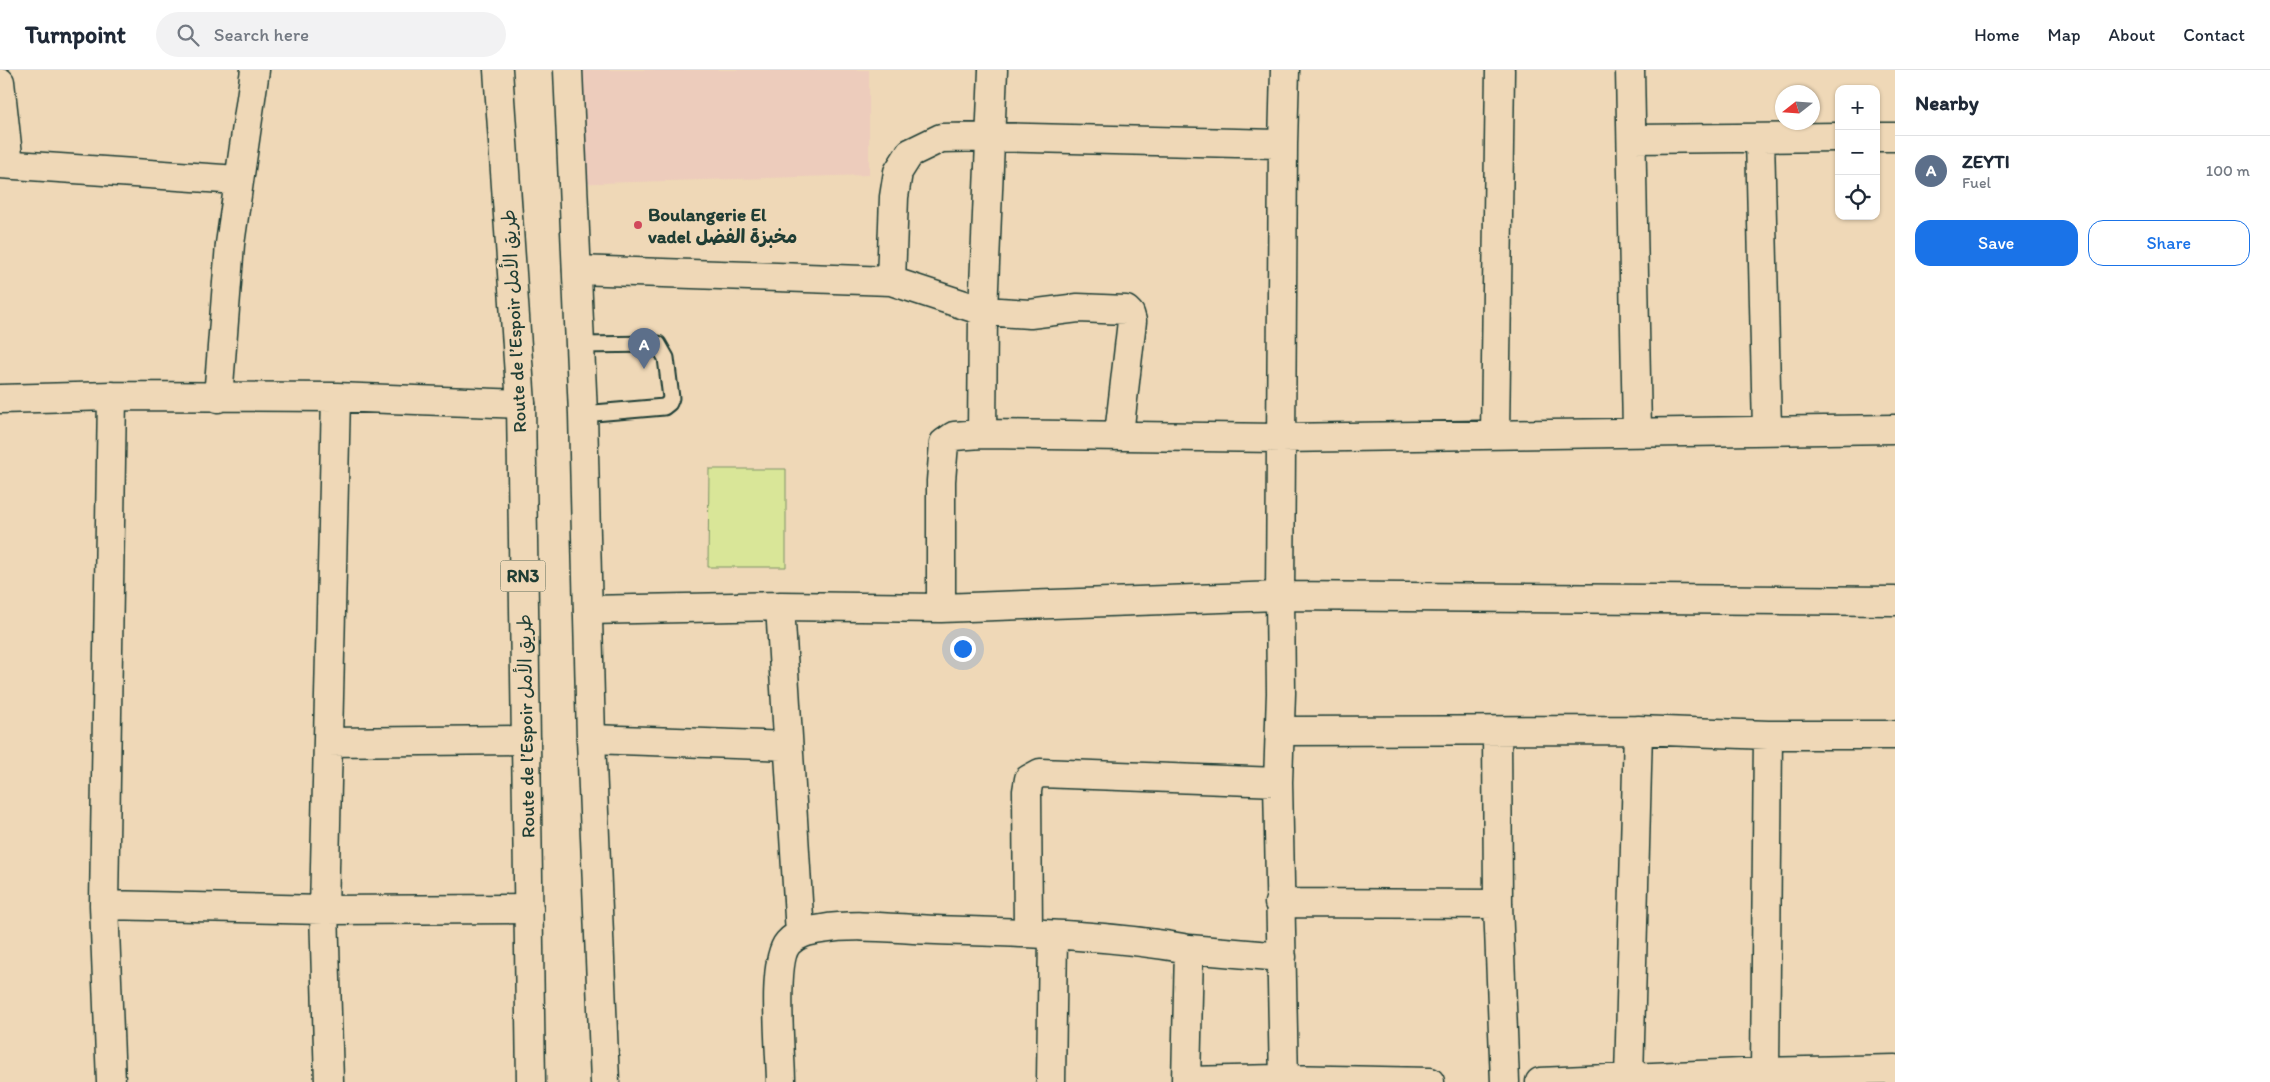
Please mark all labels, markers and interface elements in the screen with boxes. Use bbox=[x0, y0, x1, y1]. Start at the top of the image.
search box bbox=[156, 12, 506, 57]
text: Turnpoint bbox=[25, 20, 126, 49]
icon: search bbox=[174, 21, 202, 49]
text: Search here bbox=[214, 23, 309, 46]
text: Home bbox=[1974, 24, 2020, 46]
text: Map bbox=[2048, 24, 2081, 46]
text: About bbox=[2109, 24, 2155, 46]
text: Contact bbox=[2183, 24, 2245, 46]
north arrow bbox=[1775, 85, 1820, 130]
map controls bbox=[1835, 85, 1880, 220]
button: + bbox=[1835, 85, 1880, 130]
text: Nearby bbox=[1915, 90, 1979, 115]
button: − bbox=[1835, 130, 1880, 175]
text: ZEYTI bbox=[1962, 150, 2010, 173]
text: A bbox=[1926, 161, 1936, 180]
text: 100 m bbox=[2206, 161, 2250, 180]
text: Fuel bbox=[1962, 173, 1991, 192]
button: locate bbox=[1835, 175, 1880, 220]
place label: Boulangerie El vadel مخبزة الفضل bbox=[648, 203, 797, 249]
street label: Route de l’Espoir طريق الأمل bbox=[496, 209, 531, 434]
marker: Boulangerie El vadel مخبزة الفضل bbox=[632, 219, 644, 231]
button: Save bbox=[1915, 220, 2078, 266]
button: Share bbox=[2088, 220, 2250, 266]
pin: A bbox=[628, 328, 660, 369]
road number: RN3 bbox=[500, 561, 546, 592]
street label: Route de l’Espoir طريق الأمل bbox=[512, 614, 539, 838]
your location bbox=[950, 636, 976, 662]

